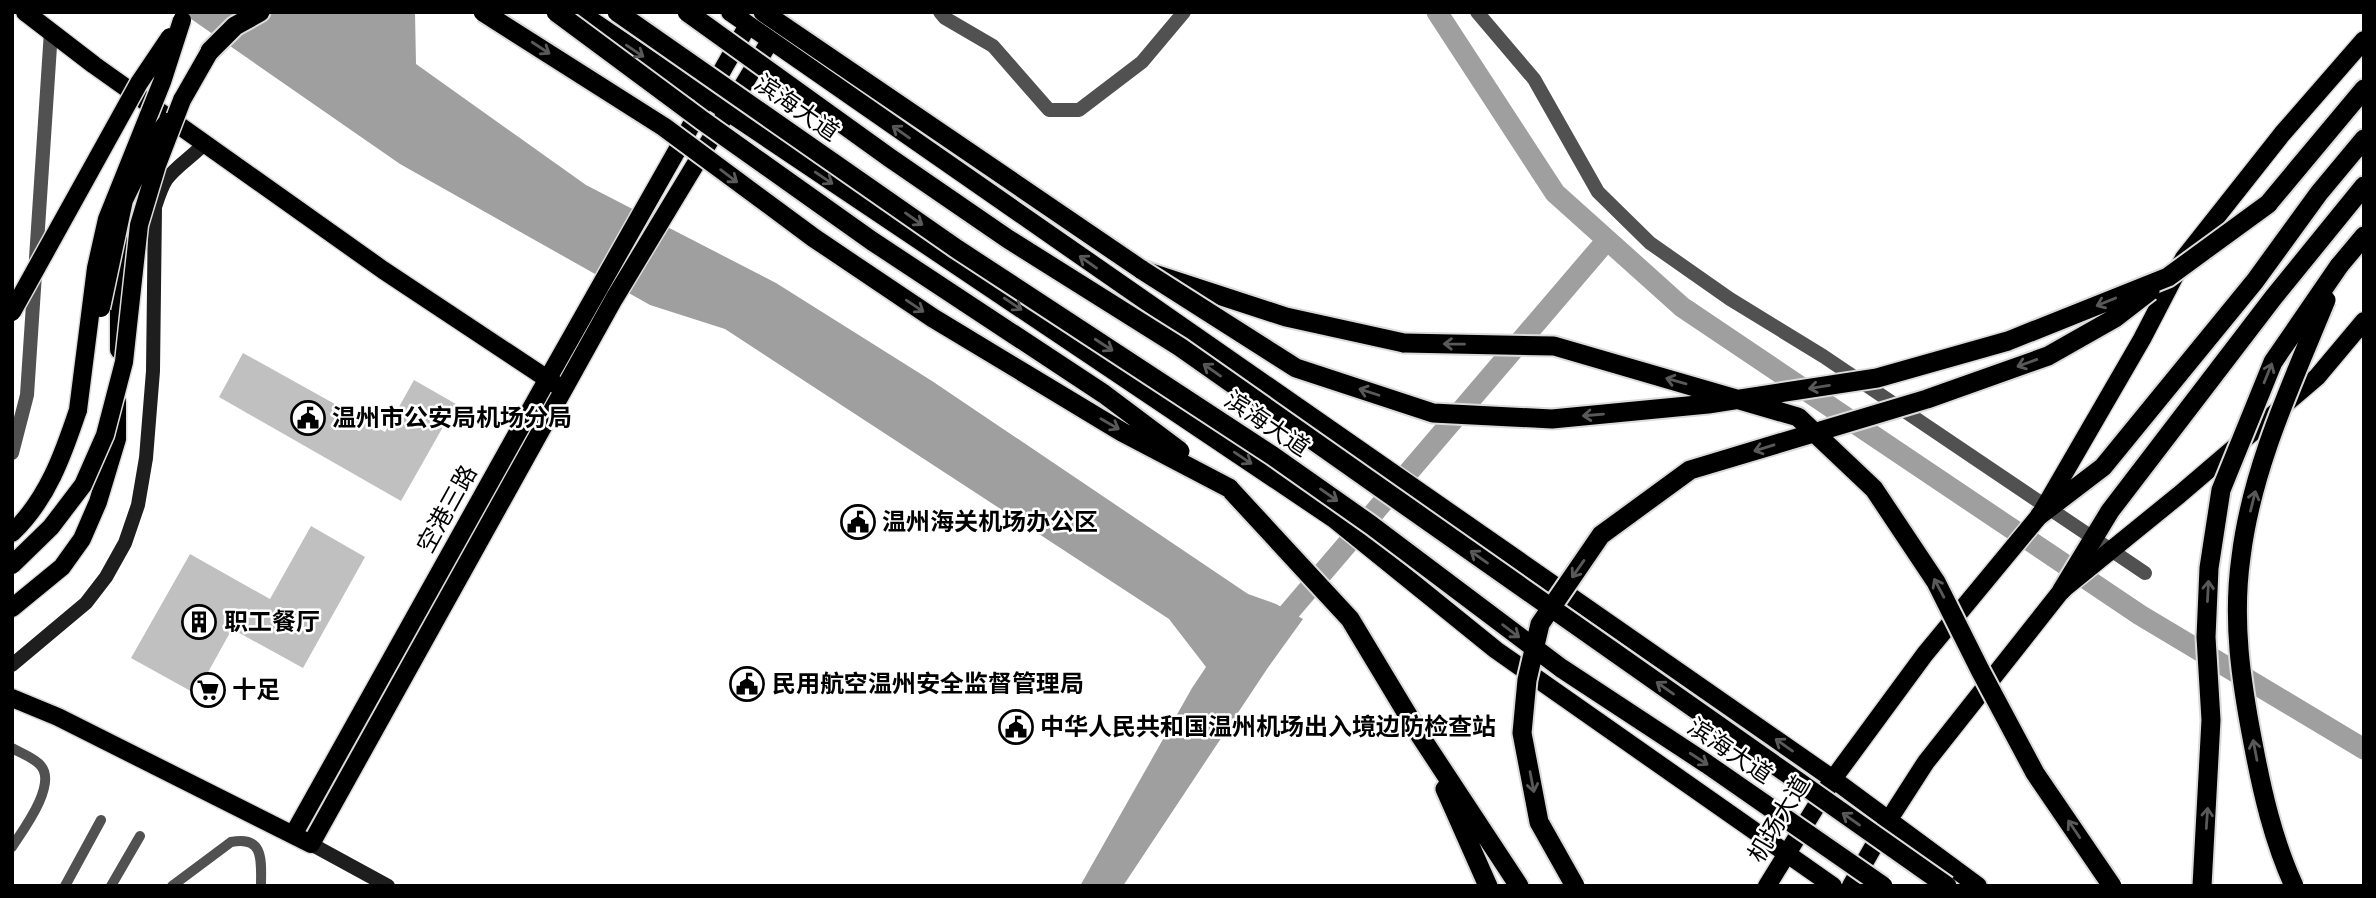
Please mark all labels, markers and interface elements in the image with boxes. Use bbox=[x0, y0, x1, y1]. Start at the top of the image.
one-way arrow bbox=[531, 41, 550, 55]
one-way arrow bbox=[625, 44, 644, 58]
street label: 滨海大道 bbox=[750, 69, 844, 146]
one-way arrow bbox=[892, 125, 911, 139]
one-way arrow bbox=[719, 168, 738, 183]
one-way arrow bbox=[814, 171, 833, 185]
one-way arrow bbox=[904, 212, 924, 226]
one-way arrow bbox=[1079, 255, 1098, 269]
one-way arrow bbox=[2096, 296, 2118, 309]
one-way arrow bbox=[1003, 297, 1022, 311]
one-way arrow bbox=[905, 299, 925, 313]
one-way arrow bbox=[1443, 337, 1466, 350]
one-way arrow bbox=[1094, 338, 1113, 353]
one-way arrow bbox=[2016, 358, 2038, 370]
one-way arrow bbox=[1203, 362, 1222, 377]
one-way arrow bbox=[2263, 363, 2276, 385]
one-way arrow bbox=[1666, 374, 1688, 387]
one-way arrow bbox=[1808, 381, 1831, 394]
one-way arrow bbox=[1359, 385, 1381, 397]
street label: 滨海大道 bbox=[1220, 386, 1315, 462]
public building icon: 温州市公安局机场分局 bbox=[289, 399, 327, 437]
place label: 温州市公安局机场分局 bbox=[332, 404, 572, 431]
one-way arrow bbox=[1582, 409, 1605, 422]
one-way arrow bbox=[1099, 417, 1119, 431]
one-way arrow bbox=[1753, 442, 1775, 455]
one-way arrow bbox=[1233, 451, 1252, 465]
street label: 空港三路 bbox=[411, 460, 482, 557]
one-way arrow bbox=[1319, 488, 1338, 502]
one-way arrow bbox=[2247, 490, 2260, 513]
public building icon: 温州海关机场办公区 bbox=[839, 503, 877, 541]
place label: 温州海关机场办公区 bbox=[882, 508, 1098, 535]
one-way arrow bbox=[1470, 550, 1489, 564]
one-way arrow bbox=[1571, 559, 1585, 578]
one-way arrow bbox=[1932, 579, 1946, 599]
one-way arrow bbox=[2202, 580, 2215, 602]
building icon: 职工餐厅 bbox=[180, 603, 218, 641]
place label: 职工餐厅 bbox=[224, 608, 320, 635]
one-way arrow bbox=[1502, 623, 1520, 638]
public building icon: 民用航空温州安全监督管理局 bbox=[728, 665, 766, 703]
place label: 民用航空温州安全监督管理局 bbox=[772, 670, 1084, 697]
supermarket icon: 十足 bbox=[189, 671, 227, 709]
place label: 十足 bbox=[232, 676, 280, 703]
one-way arrow bbox=[1656, 681, 1675, 695]
public building icon: 中华人民共和国温州机场出入境边防检查站 bbox=[997, 708, 1035, 746]
place label: 中华人民共和国温州机场出入境边防检查站 bbox=[1040, 713, 1496, 740]
street label: 滨海大道 bbox=[1683, 713, 1778, 789]
one-way arrow bbox=[1775, 738, 1794, 752]
one-way arrow bbox=[2247, 739, 2261, 762]
one-way arrow bbox=[1689, 752, 1708, 766]
one-way arrow bbox=[1525, 770, 1539, 793]
street label: 机场大道 bbox=[1742, 771, 1815, 867]
one-way arrow bbox=[2201, 807, 2214, 829]
one-way arrow bbox=[1842, 812, 1861, 826]
one-way arrow bbox=[2067, 820, 2081, 839]

